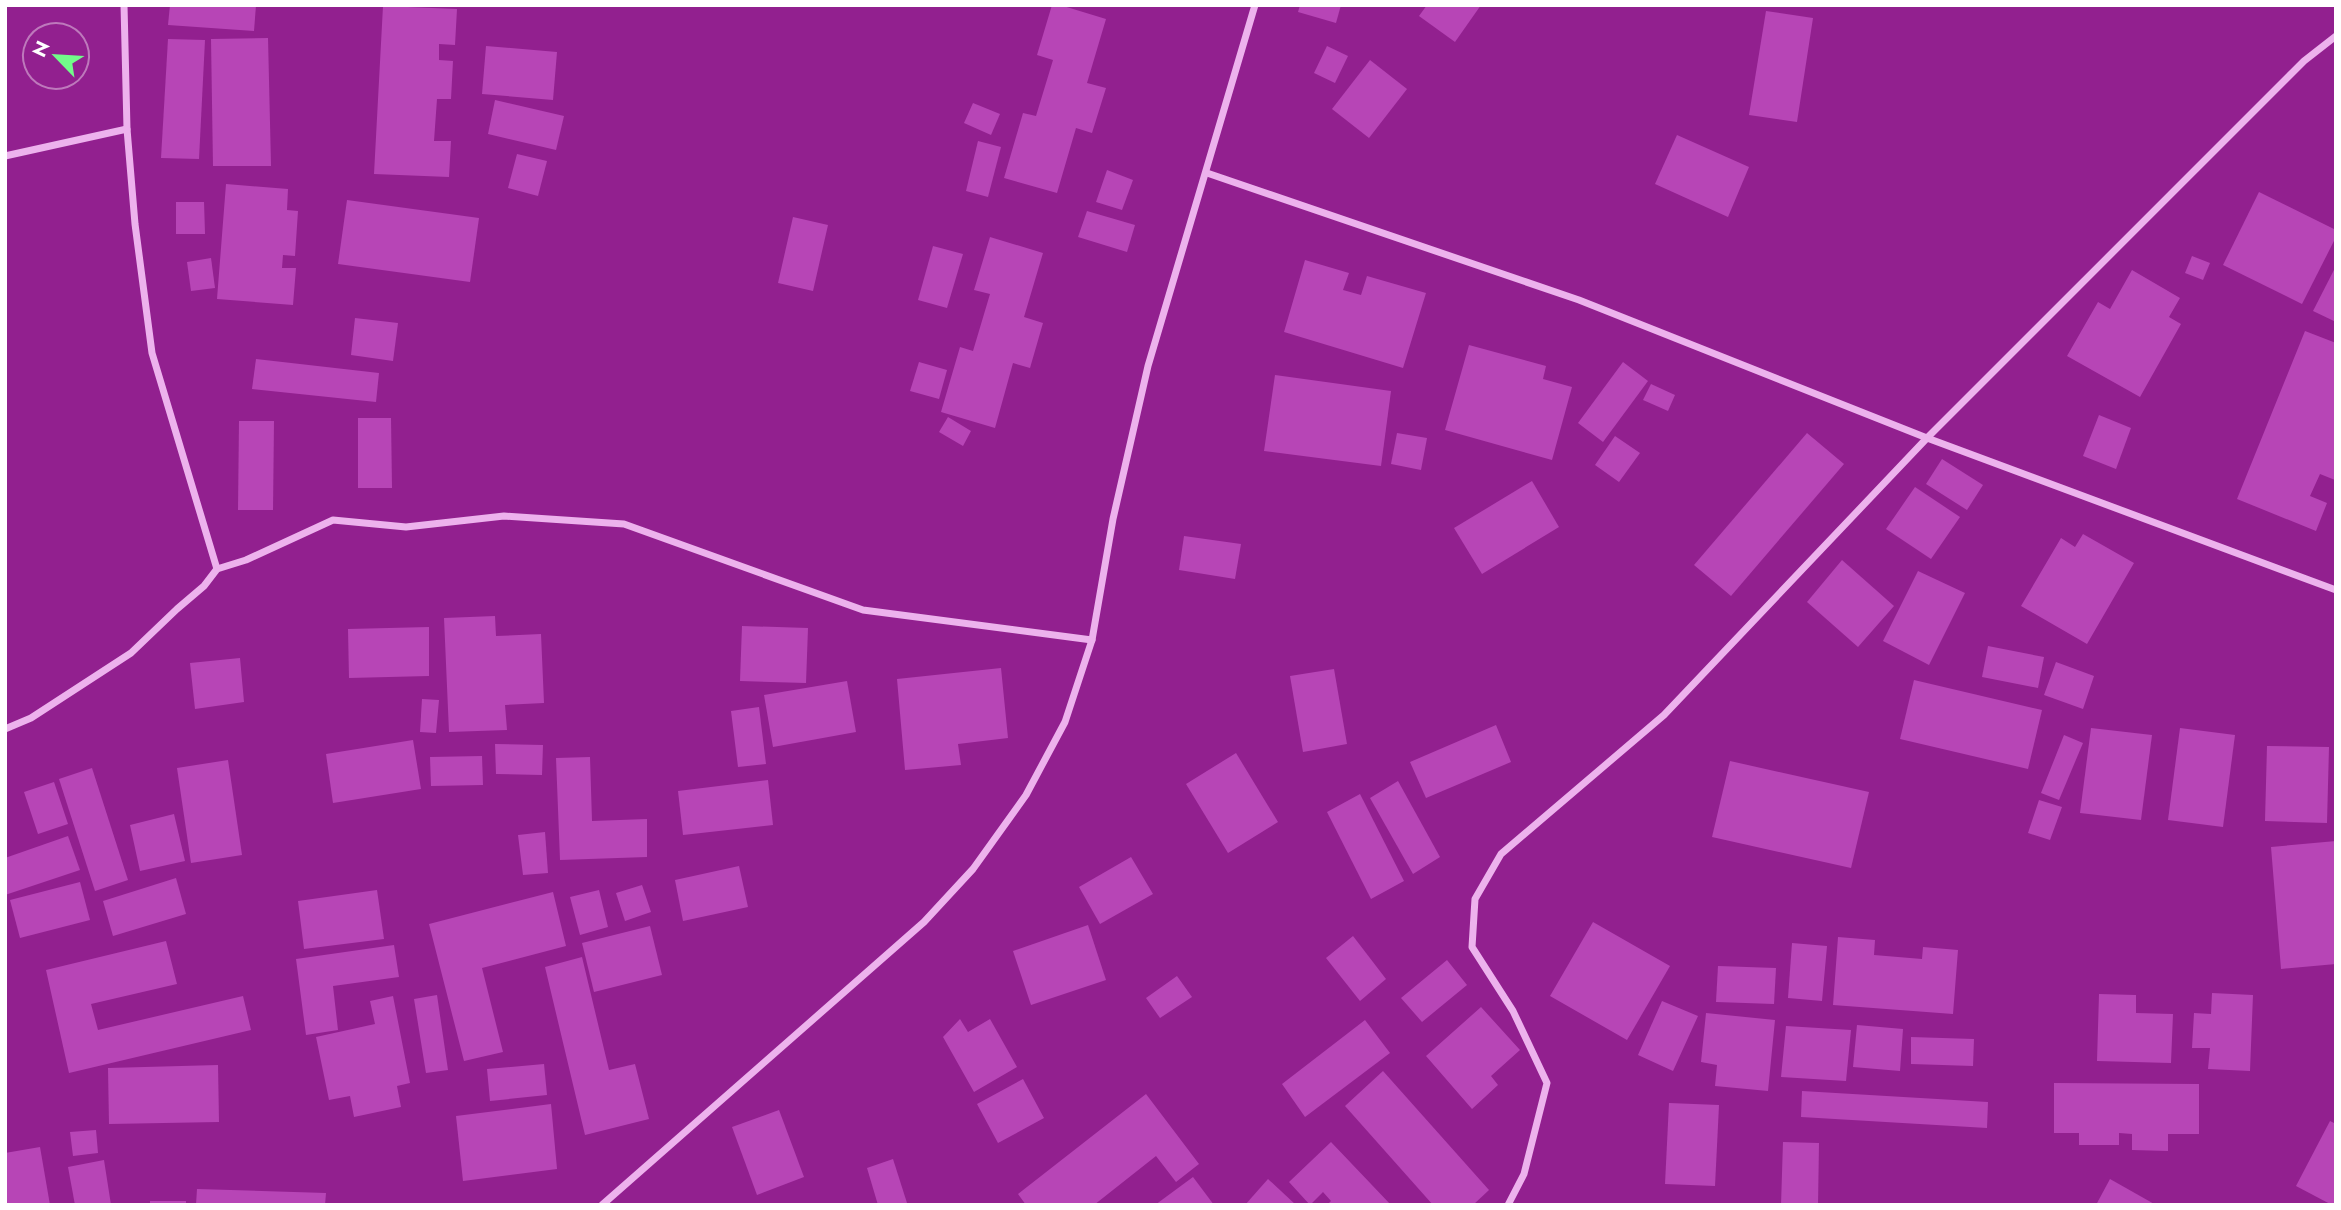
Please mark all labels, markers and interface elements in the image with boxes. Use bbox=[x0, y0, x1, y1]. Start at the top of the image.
north arrow bbox=[21, 21, 91, 91]
text: N bbox=[26, 36, 56, 62]

